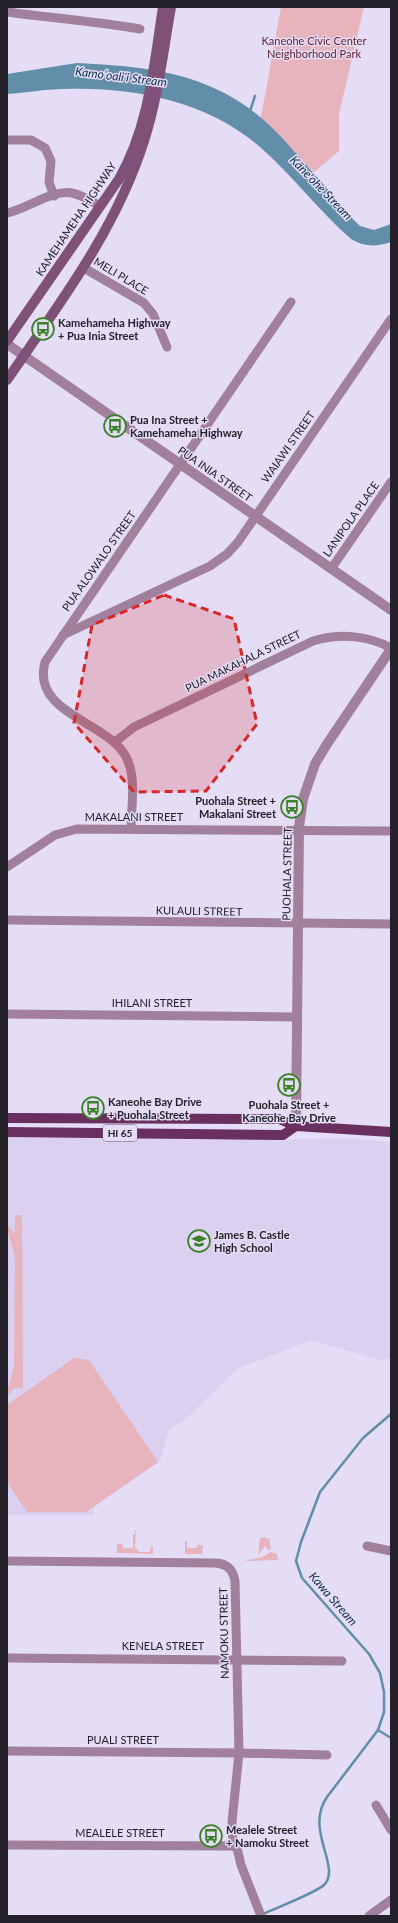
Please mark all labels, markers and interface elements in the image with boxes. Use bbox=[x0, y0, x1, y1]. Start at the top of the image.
park label: Kaneohe Civic Center Neighborhood Park bbox=[262, 34, 366, 60]
water label: Kamoʻoaliʻi Stream bbox=[74, 63, 168, 90]
water label: Kāne'ohe Stream bbox=[287, 152, 356, 223]
street label: KAMEHAMEHA HIGHWAY bbox=[33, 159, 119, 278]
street label: MELI PLACE bbox=[92, 254, 151, 297]
bus stop icon: Kamehameha Highway + Pua Inia Street bbox=[30, 316, 56, 342]
place label: Kamehameha Highway + Pua Inia Street bbox=[58, 316, 171, 342]
street label: WAIAWI STREET bbox=[258, 408, 317, 485]
bus stop icon: Pua Ina Street + Kamehameha Highway bbox=[102, 413, 128, 439]
place label: Pua Ina Street + Kamehameha Highway bbox=[130, 413, 243, 439]
street label: PUA INIA STREET bbox=[176, 443, 255, 504]
street label: LANIPOLA PLACE bbox=[320, 479, 381, 559]
street label: PUA ALOWALO STREET bbox=[59, 508, 138, 613]
street label: PUA MAKAHALA STREET bbox=[183, 627, 303, 694]
place label: Puohala Street + Makalani Street bbox=[195, 794, 277, 820]
bus stop icon: Puohala Street + Makalani Street bbox=[279, 794, 305, 820]
street label: MAKALANI STREET bbox=[85, 810, 184, 823]
street label: PUOHALA STREET bbox=[279, 827, 294, 921]
street label: KULAULI STREET bbox=[156, 903, 243, 918]
street label: IHILANI STREET bbox=[112, 996, 193, 1009]
bus stop icon: Puohala Street + Kaneohe Bay Drive bbox=[276, 1072, 302, 1098]
bus stop icon: Kaneohe Bay Drive + Puohala Street bbox=[80, 1095, 106, 1121]
place label: Kaneohe Bay Drive + Puohala Street bbox=[108, 1095, 202, 1121]
place label: Puohala Street + Kaneohe Bay Drive bbox=[242, 1098, 336, 1124]
road number: HI 65 bbox=[103, 1125, 137, 1141]
school or university icon: James B. Castle High School bbox=[186, 1228, 212, 1254]
place label: James B. Castle High School bbox=[214, 1228, 290, 1254]
water label: Kawa Stream bbox=[306, 1569, 361, 1629]
street label: NAMOKU STREET bbox=[216, 1587, 231, 1679]
street label: KENELA STREET bbox=[122, 1639, 205, 1652]
street label: PUALI STREET bbox=[87, 1733, 160, 1746]
bus stop icon: Mealele Street + Namoku Street bbox=[198, 1823, 224, 1849]
place label: Mealele Street + Namoku Street bbox=[226, 1823, 310, 1849]
street label: MEALELE STREET bbox=[75, 1826, 165, 1839]

